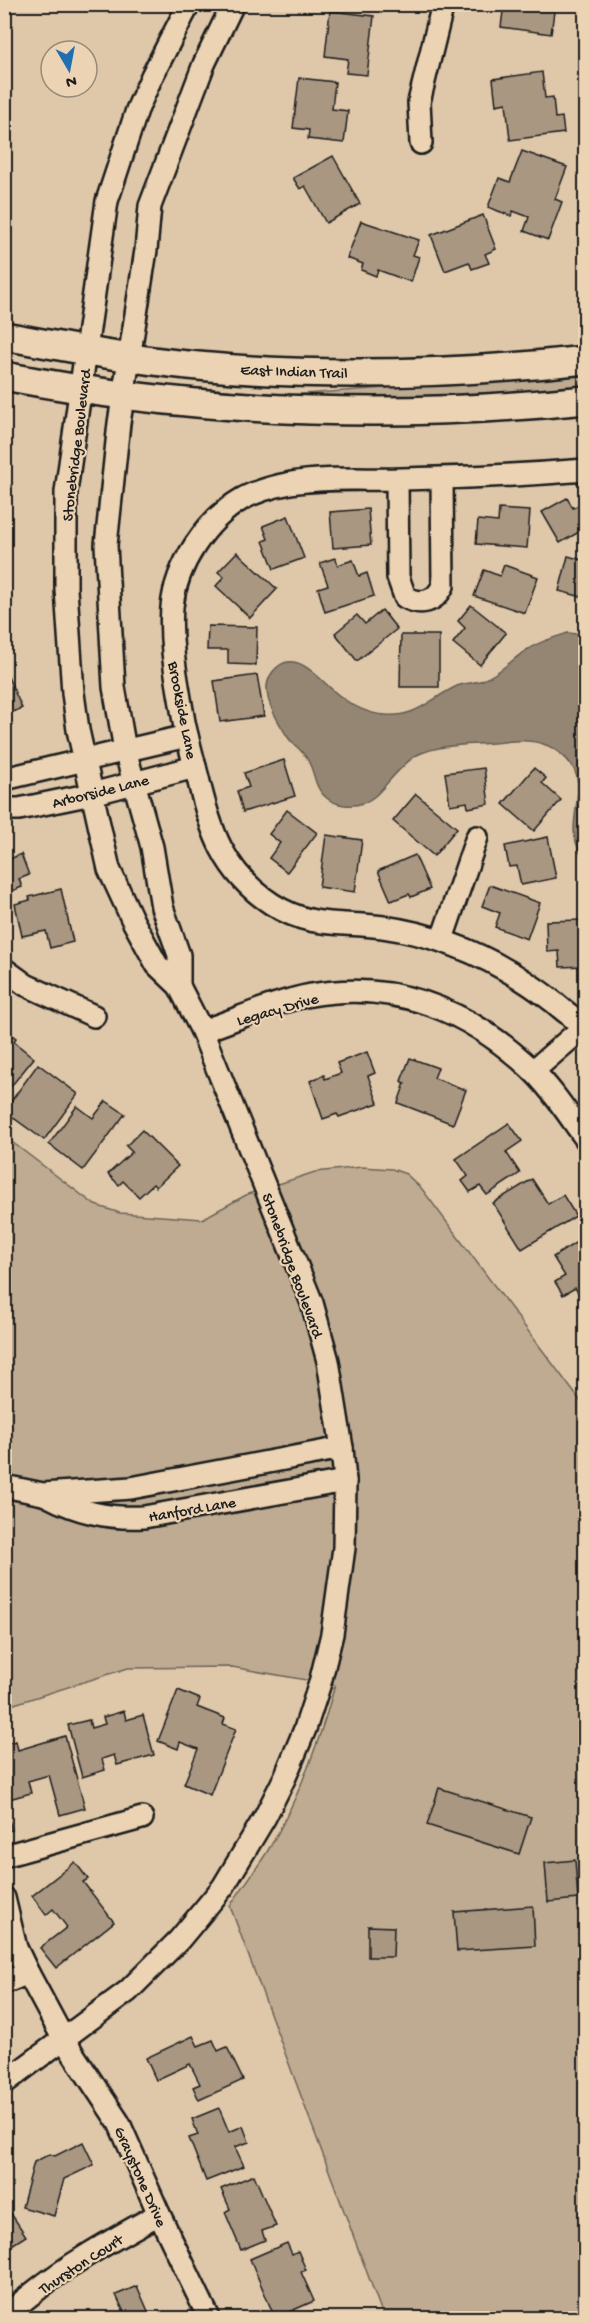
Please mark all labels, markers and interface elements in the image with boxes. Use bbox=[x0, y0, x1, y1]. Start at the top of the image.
north arrow bbox=[39, 39, 99, 99]
text: N bbox=[64, 70, 78, 91]
street label: East Indian Trail bbox=[240, 362, 348, 385]
street label: Stonebridge Boulevard bbox=[60, 367, 97, 522]
street label: Brookside Lane bbox=[162, 659, 199, 762]
street label: Arborside Lane bbox=[51, 772, 152, 815]
street label: Legacy Drive bbox=[235, 990, 322, 1032]
street label: Stonebridge Boulevard bbox=[256, 1191, 326, 1343]
street label: Hanford Lane bbox=[148, 1494, 238, 1528]
street label: Graystone Drive bbox=[108, 2124, 170, 2231]
street label: Thurston Court bbox=[35, 2231, 129, 2301]

